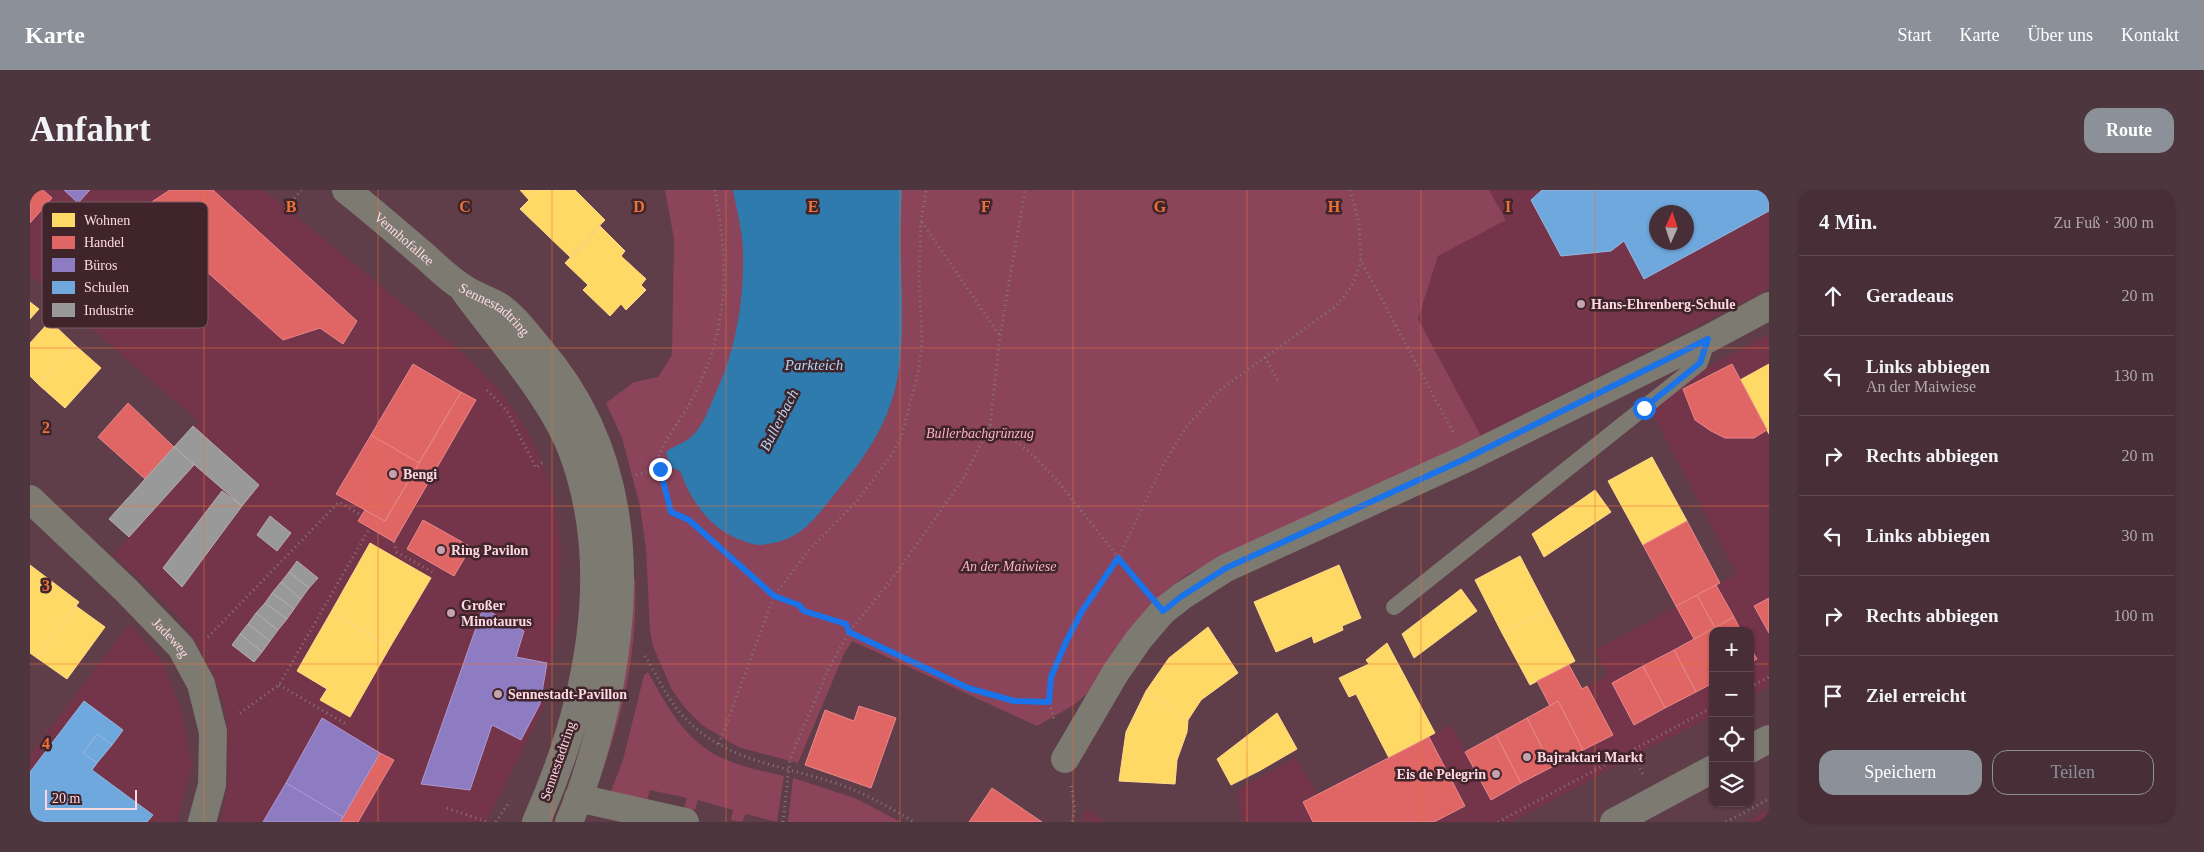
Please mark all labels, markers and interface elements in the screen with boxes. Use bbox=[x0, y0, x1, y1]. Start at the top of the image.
text: Karte bbox=[25, 22, 85, 48]
text: Start bbox=[1898, 25, 1932, 45]
text: Karte bbox=[1960, 25, 2000, 45]
text: Über uns bbox=[2028, 25, 2093, 45]
text: Kontakt bbox=[2121, 25, 2179, 45]
button: Route bbox=[2084, 108, 2174, 153]
text: Anfahrt bbox=[30, 110, 151, 149]
text: B bbox=[286, 198, 297, 215]
text: C bbox=[459, 198, 471, 215]
text: D bbox=[633, 198, 645, 215]
text: E bbox=[808, 198, 818, 215]
text: F bbox=[981, 198, 991, 215]
text: G bbox=[1154, 198, 1167, 215]
text: H bbox=[1328, 198, 1341, 215]
text: I bbox=[1505, 198, 1511, 215]
legend bbox=[42, 202, 208, 328]
north arrow bbox=[1649, 205, 1694, 250]
street label: Vennhofallee bbox=[371, 209, 437, 268]
text: 4 Min. bbox=[1819, 210, 1877, 234]
text: Wohnen bbox=[84, 213, 130, 228]
text: Zu Fuß · 300 m bbox=[2054, 214, 2154, 231]
text: Handel bbox=[84, 235, 125, 250]
text: Büros bbox=[84, 258, 117, 273]
text: Schulen bbox=[84, 280, 129, 295]
street label: Sennestadtring bbox=[456, 280, 533, 339]
icon: ahead bbox=[1819, 282, 1847, 310]
text: Geradeaus bbox=[1866, 285, 1954, 306]
text: 20 m bbox=[2122, 287, 2154, 304]
place label: Hans-Ehrenberg-Schule bbox=[1591, 297, 1735, 312]
marker: Hans-Ehrenberg-Schule bbox=[1575, 298, 1587, 310]
text: Industrie bbox=[84, 303, 134, 318]
text: Links abbiegen bbox=[1866, 356, 1990, 377]
water label: Parkteich bbox=[784, 357, 843, 373]
icon: left bbox=[1819, 362, 1847, 390]
text: 130 m bbox=[2114, 367, 2154, 384]
text: An der Maiwiese bbox=[1866, 378, 1976, 395]
water label: Bullerbach bbox=[757, 387, 801, 453]
route start bbox=[1633, 397, 1656, 420]
text: 2 bbox=[42, 419, 50, 436]
park label: Bullerbachgrünzug bbox=[926, 426, 1034, 441]
icon: right bbox=[1819, 442, 1847, 470]
text: Rechts abbiegen bbox=[1866, 445, 1998, 466]
text: 20 m bbox=[2122, 447, 2154, 464]
route end bbox=[649, 458, 672, 481]
place label: Bengi bbox=[403, 467, 437, 482]
marker: Bengi bbox=[387, 468, 399, 480]
icon: left bbox=[1819, 522, 1847, 550]
text: Links abbiegen bbox=[1866, 525, 1990, 546]
text: 30 m bbox=[2122, 527, 2154, 544]
place label: Ring Pavilon bbox=[451, 543, 529, 558]
marker: Ring Pavilon bbox=[435, 544, 447, 556]
park label: An der Maiwiese bbox=[961, 559, 1056, 574]
text: 3 bbox=[42, 577, 50, 594]
place label: Großer Minotaurus bbox=[461, 598, 532, 629]
icon: right bbox=[1819, 602, 1847, 630]
text: Rechts abbiegen bbox=[1866, 605, 1998, 626]
marker: Großer Minotaurus bbox=[445, 607, 457, 619]
text: 100 m bbox=[2114, 607, 2154, 624]
street label: Jadeweg bbox=[149, 615, 193, 660]
map controls bbox=[1709, 627, 1754, 807]
button: + bbox=[1709, 627, 1754, 672]
button: − bbox=[1709, 672, 1754, 717]
icon: arrive bbox=[1819, 682, 1847, 710]
text: Ziel erreicht bbox=[1866, 685, 1966, 706]
place label: Sennestadt-Pavillon bbox=[508, 687, 627, 702]
marker: Sennestadt-Pavillon bbox=[492, 688, 504, 700]
button: locate bbox=[1709, 717, 1754, 762]
street label: Sennestadtring bbox=[537, 719, 579, 803]
text: 4 bbox=[42, 735, 50, 752]
place label: Bajraktari Markt bbox=[1537, 750, 1643, 765]
button: Speichern bbox=[1819, 750, 1982, 795]
button: Teilen bbox=[1992, 750, 2154, 795]
marker: Bajraktari Markt bbox=[1521, 751, 1533, 763]
button: layers bbox=[1709, 762, 1754, 807]
place label: Eis de Pelegrin bbox=[1397, 767, 1486, 782]
marker: Eis de Pelegrin bbox=[1490, 768, 1502, 780]
scale bar bbox=[45, 787, 138, 810]
text: 20 m bbox=[52, 791, 80, 806]

